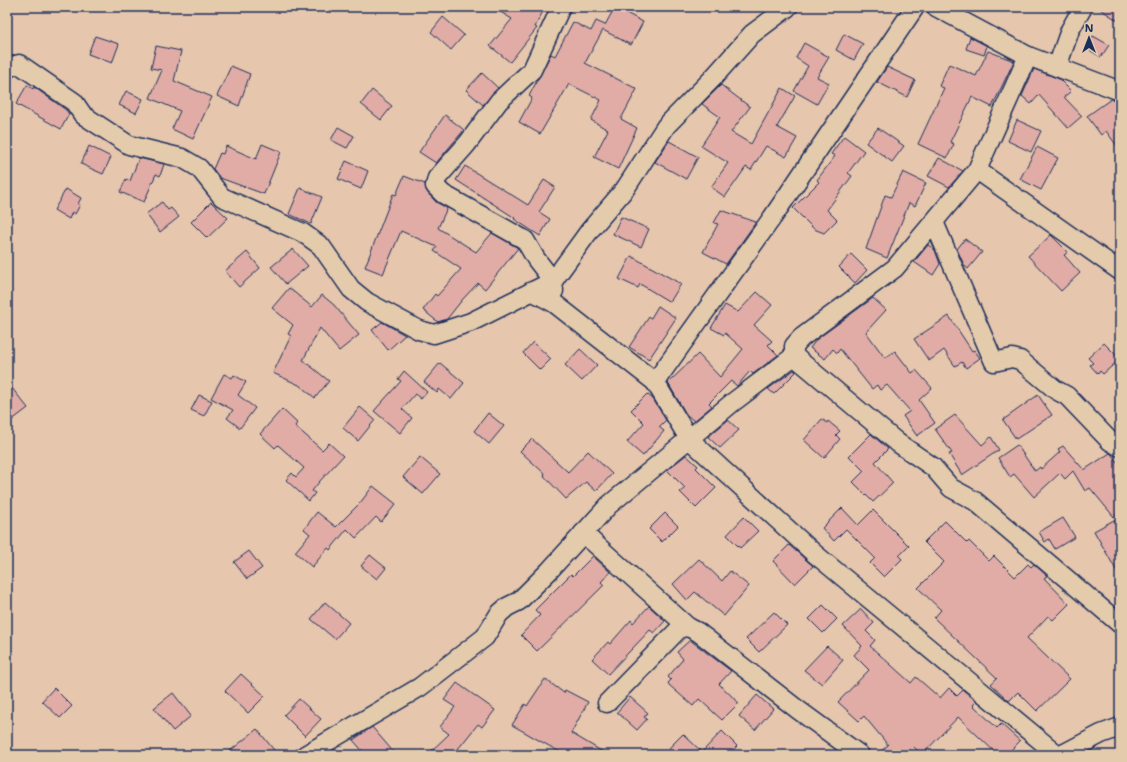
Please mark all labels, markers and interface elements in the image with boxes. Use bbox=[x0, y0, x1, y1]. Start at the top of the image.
north arrow bbox=[1069, 18, 1109, 58]
text: N bbox=[1085, 21, 1094, 36]

